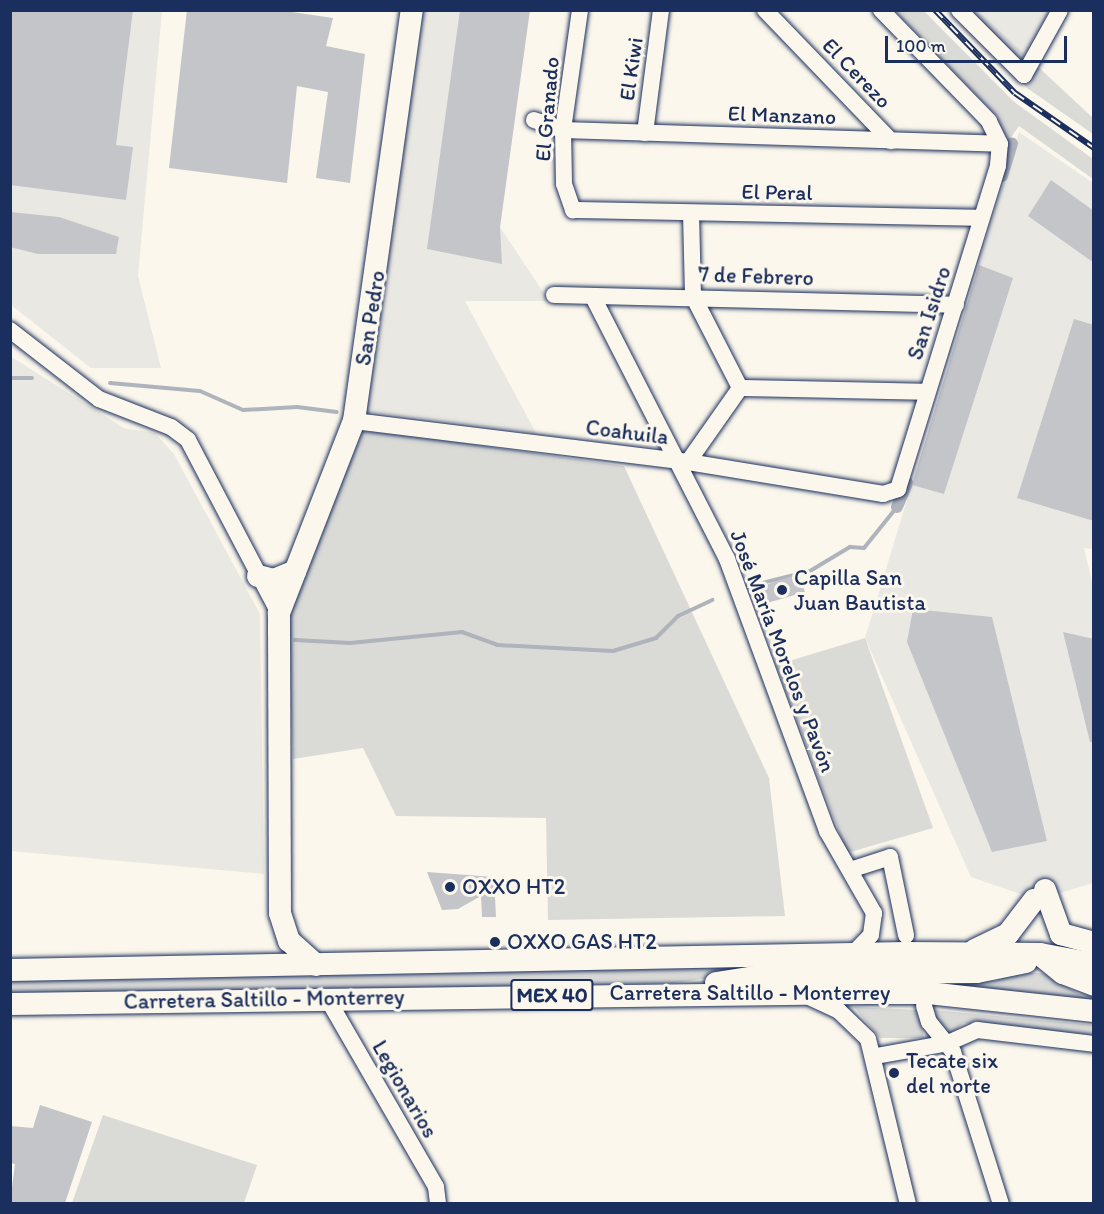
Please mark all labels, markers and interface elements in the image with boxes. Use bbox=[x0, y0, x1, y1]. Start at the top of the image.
scale bar bbox=[888, 24, 1070, 62]
street label: El Cerezo bbox=[817, 32, 897, 114]
text: 100 m bbox=[896, 35, 946, 57]
street label: El Kiwi bbox=[614, 36, 648, 102]
street label: El Granado bbox=[529, 56, 565, 162]
street label: El Manzano bbox=[727, 100, 837, 130]
street label: El Peral bbox=[741, 178, 813, 206]
street label: 7 de Febrero bbox=[698, 261, 814, 291]
street label: San Isidro bbox=[902, 263, 956, 363]
street label: San Pedro bbox=[350, 269, 390, 367]
street label: Coahuila bbox=[584, 414, 670, 450]
street label: José María Morelos y Pavón bbox=[725, 526, 841, 776]
place label: Capilla San Juan Bautista bbox=[794, 564, 926, 616]
marker: Capilla San Juan Bautista bbox=[775, 583, 789, 597]
place label: OXXO HT2 bbox=[462, 874, 565, 900]
marker: OXXO HT2 bbox=[443, 880, 457, 894]
place label: OXXO GAS HT2 bbox=[507, 929, 657, 955]
marker: OXXO GAS HT2 bbox=[488, 935, 502, 949]
road number: MEX 40 bbox=[510, 977, 594, 1013]
street label: Carretera Saltillo - Monterrey bbox=[609, 980, 891, 1006]
street label: Carretera Saltillo - Monterrey bbox=[123, 983, 405, 1015]
street label: Legionarios bbox=[367, 1036, 443, 1142]
place label: Tecate six del norte bbox=[906, 1047, 997, 1098]
marker: Tecate six del norte bbox=[887, 1066, 901, 1080]

